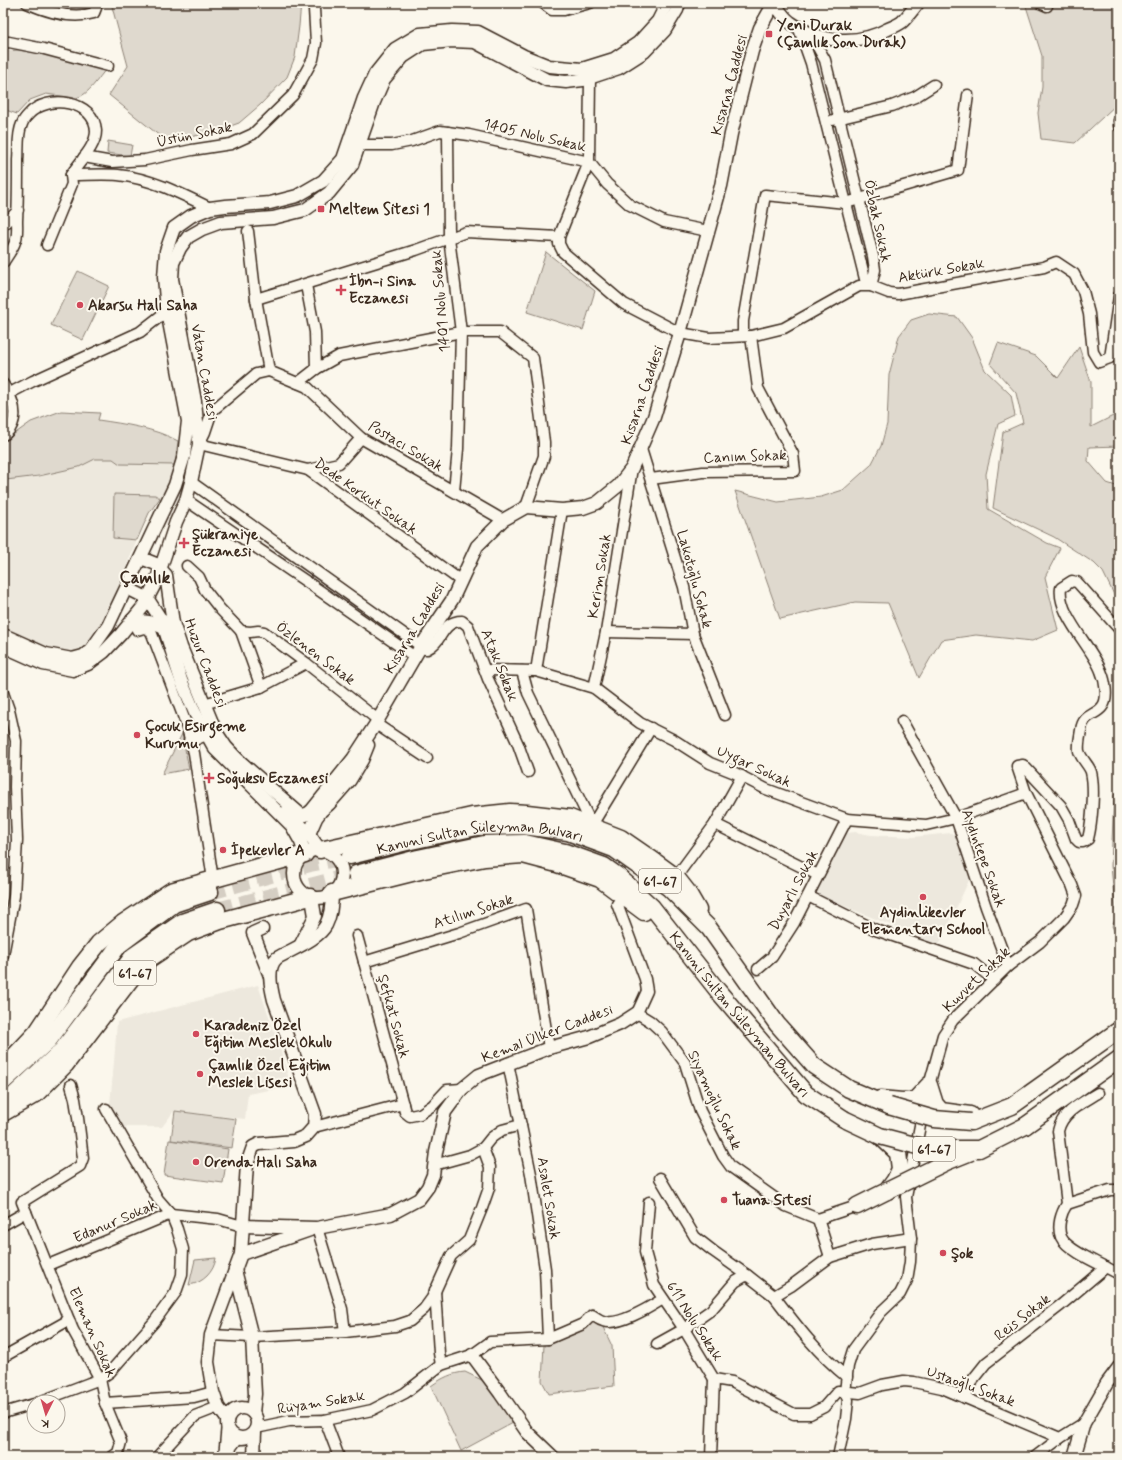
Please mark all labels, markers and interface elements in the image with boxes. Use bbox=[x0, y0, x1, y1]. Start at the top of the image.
place label: Yeni Durak (Çamlık Son Durak) bbox=[777, 16, 906, 53]
marker: Yeni Durak (Çamlık Son Durak) bbox=[764, 29, 774, 39]
street label: Kisarna Caddesi bbox=[707, 33, 753, 138]
street label: 1405 Nolu Sokak bbox=[481, 114, 589, 158]
street label: Üstün Sokak bbox=[155, 117, 234, 153]
street label: Özbak Sokak bbox=[859, 178, 896, 264]
place label: Meltem Sitesi 1 bbox=[329, 200, 430, 220]
marker: Meltem Sitesi 1 bbox=[316, 204, 326, 214]
street label: 1401 Nolu Sokak bbox=[427, 248, 455, 353]
street label: Aktürk Sokak bbox=[896, 253, 986, 288]
place label: İbn-i Sina Eczanesi bbox=[349, 272, 417, 309]
marker: İbn-i Sina Eczanesi bbox=[336, 285, 346, 295]
place label: Akarsu Halı Saha bbox=[88, 296, 198, 316]
marker: Akarsu Halı Saha bbox=[75, 300, 85, 310]
street label: Vatan Caddesi bbox=[186, 322, 222, 422]
street label: Kisarna Caddesi bbox=[617, 343, 669, 447]
street label: Postacı Sokak bbox=[364, 417, 447, 477]
street label: Canım Sokak bbox=[703, 446, 787, 468]
street label: Dede Korkut Sokak bbox=[310, 454, 421, 540]
place label: Şükraniye Eczanesi bbox=[192, 525, 258, 562]
street label: Lakotoğlu Sokak bbox=[671, 528, 717, 631]
street label: Kerim Sokak bbox=[583, 532, 617, 620]
marker: Şükraniye Eczanesi bbox=[179, 538, 189, 548]
district label: Çamlık bbox=[120, 567, 171, 589]
street label: Kisarna Caddesi bbox=[380, 579, 450, 678]
street label: Huzur Caddesi bbox=[179, 616, 231, 711]
street label: Özlenen Sokak bbox=[272, 617, 359, 690]
street label: Atak Sokak bbox=[476, 626, 523, 705]
place label: Çocuk Esirgeme Kurumu bbox=[145, 717, 246, 754]
marker: Çocuk Esirgeme Kurumu bbox=[132, 730, 142, 740]
street label: Uygar Sokak bbox=[713, 741, 794, 794]
place label: Soğuksu Eczanesi bbox=[217, 769, 329, 790]
marker: Soğuksu Eczanesi bbox=[204, 773, 214, 783]
street label: Aydıntepe Sokak bbox=[956, 806, 1010, 910]
street label: Kanuni Sultan Süleyman Bulvarı bbox=[375, 817, 587, 860]
place label: İpekevler A bbox=[231, 841, 305, 861]
marker: İpekevler A bbox=[218, 845, 228, 855]
street label: Duyarlı Sokak bbox=[764, 847, 824, 934]
road number: 61-67 bbox=[639, 869, 681, 893]
street label: Atılım Sokak bbox=[431, 889, 516, 934]
marker: Aydinlikevler Elementary School bbox=[918, 892, 928, 902]
place label: Aydinlikevler Elementary School bbox=[861, 903, 986, 940]
street label: Kanuni Sultan Süleyman Bulvarı bbox=[664, 928, 814, 1102]
street label: Kuvvet Sokak bbox=[939, 942, 1015, 1017]
road number: 61-67 bbox=[114, 961, 156, 985]
street label: Şefkat Sokak bbox=[372, 972, 414, 1060]
street label: Kemal Ülker Caddesi bbox=[479, 1000, 616, 1068]
place label: Karadeniz Özel Eğitim Meslek Okulu bbox=[204, 1016, 332, 1054]
marker: Karadeniz Özel Eğitim Meslek Okulu bbox=[191, 1029, 201, 1039]
street label: Siyamoğlu Sokak bbox=[682, 1047, 746, 1154]
place label: Çamlık Özel Eğitim Meslek Lisesi bbox=[208, 1056, 331, 1093]
marker: Çamlık Özel Eğitim Meslek Lisesi bbox=[195, 1069, 205, 1079]
road number: 61-67 bbox=[913, 1137, 955, 1161]
place label: Orenda Halı Saha bbox=[204, 1153, 317, 1173]
street label: Asalet Sokak bbox=[532, 1156, 564, 1241]
marker: Orenda Halı Saha bbox=[191, 1157, 201, 1167]
place label: Tuana Sitesi bbox=[732, 1191, 812, 1211]
street label: Edanur Sokak bbox=[71, 1195, 160, 1249]
marker: Tuana Sitesi bbox=[719, 1195, 729, 1205]
place label: Şok bbox=[951, 1244, 974, 1264]
marker: Şok bbox=[938, 1248, 948, 1258]
street label: 611 Nolu Sokak bbox=[661, 1278, 728, 1366]
street label: Eleman Sokak bbox=[63, 1284, 121, 1381]
street label: Reis Sokak bbox=[990, 1289, 1055, 1346]
street label: Ustaoğlu Sokak bbox=[924, 1362, 1018, 1412]
street label: Rüyam Sokak bbox=[276, 1386, 367, 1420]
north arrow bbox=[26, 1394, 66, 1434]
text: K bbox=[41, 1416, 50, 1430]

